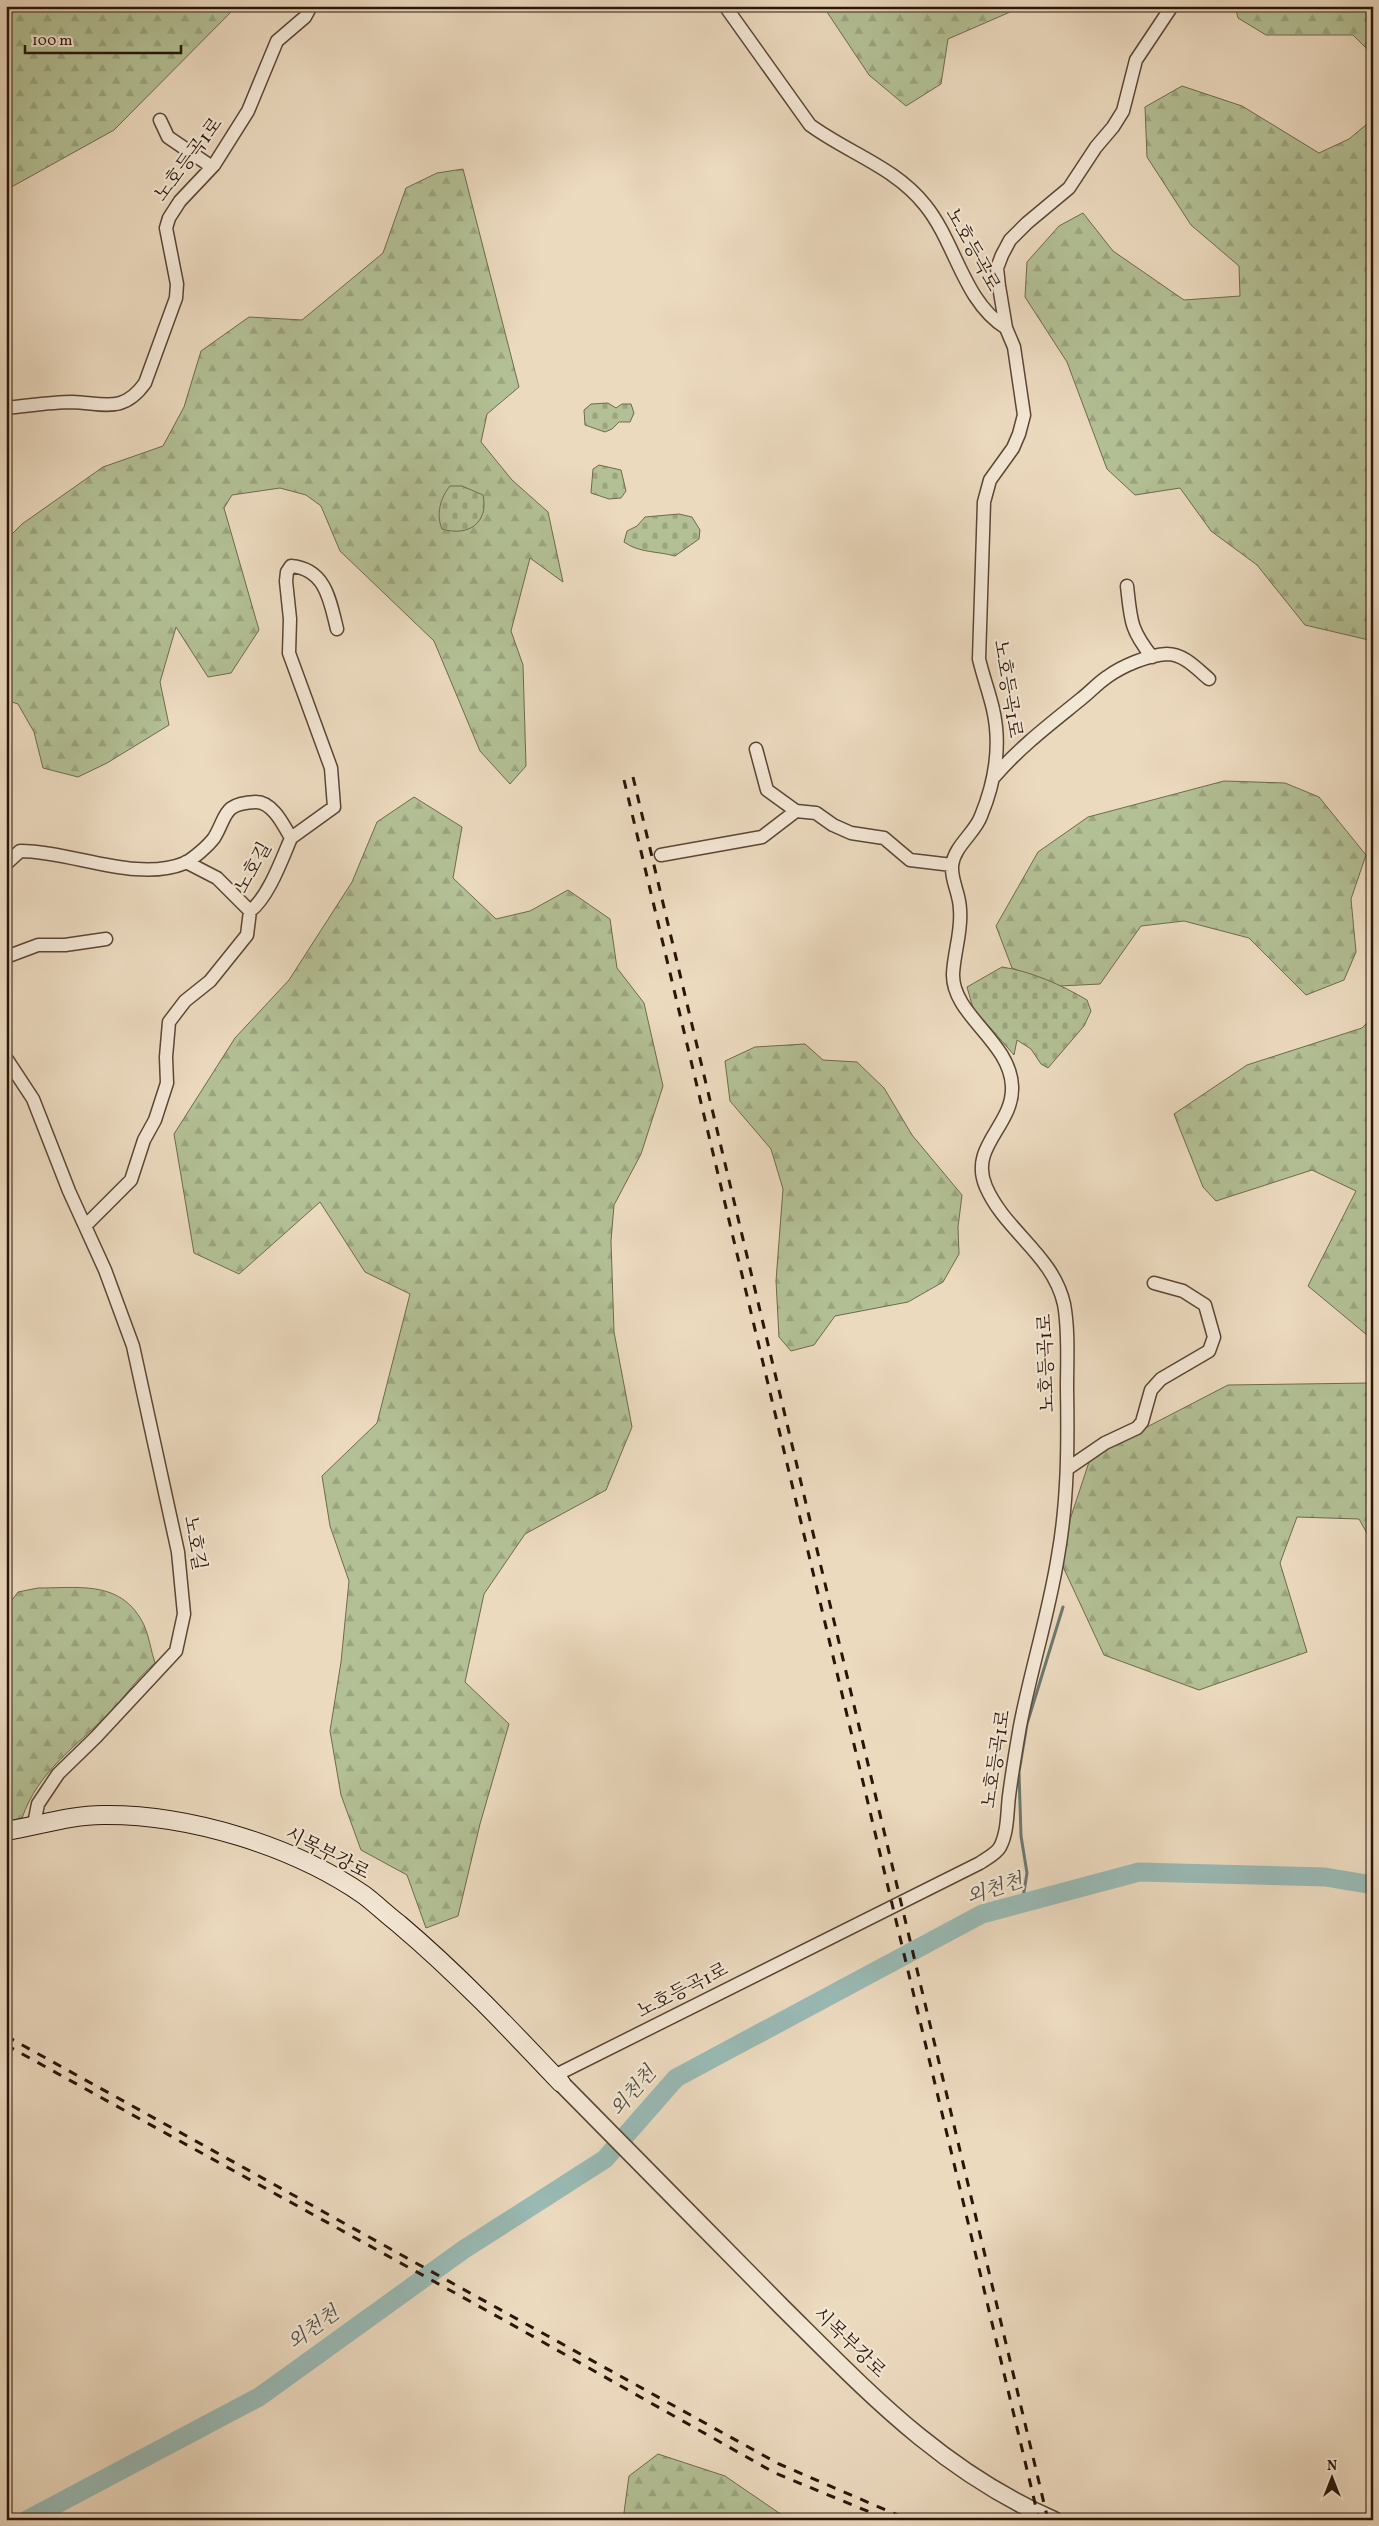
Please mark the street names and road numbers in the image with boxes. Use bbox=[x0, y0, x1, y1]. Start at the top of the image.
street label: 노호등곡1로 bbox=[149, 113, 229, 207]
street label: 노호등곡로 bbox=[938, 204, 1006, 296]
street label: 노호등곡1로 bbox=[986, 638, 1028, 740]
street label: 노호길 bbox=[229, 838, 279, 898]
street label: 노호등곡1로 bbox=[1032, 1313, 1062, 1413]
street label: 노호길 bbox=[176, 1514, 212, 1572]
street label: 노호등곡1로 bbox=[976, 1708, 1018, 1810]
street label: 시목부강로 bbox=[280, 1822, 374, 1886]
street label: 노호등곡1로 bbox=[633, 1957, 733, 2025]
street label: 시목부강로 bbox=[807, 2302, 891, 2384]

